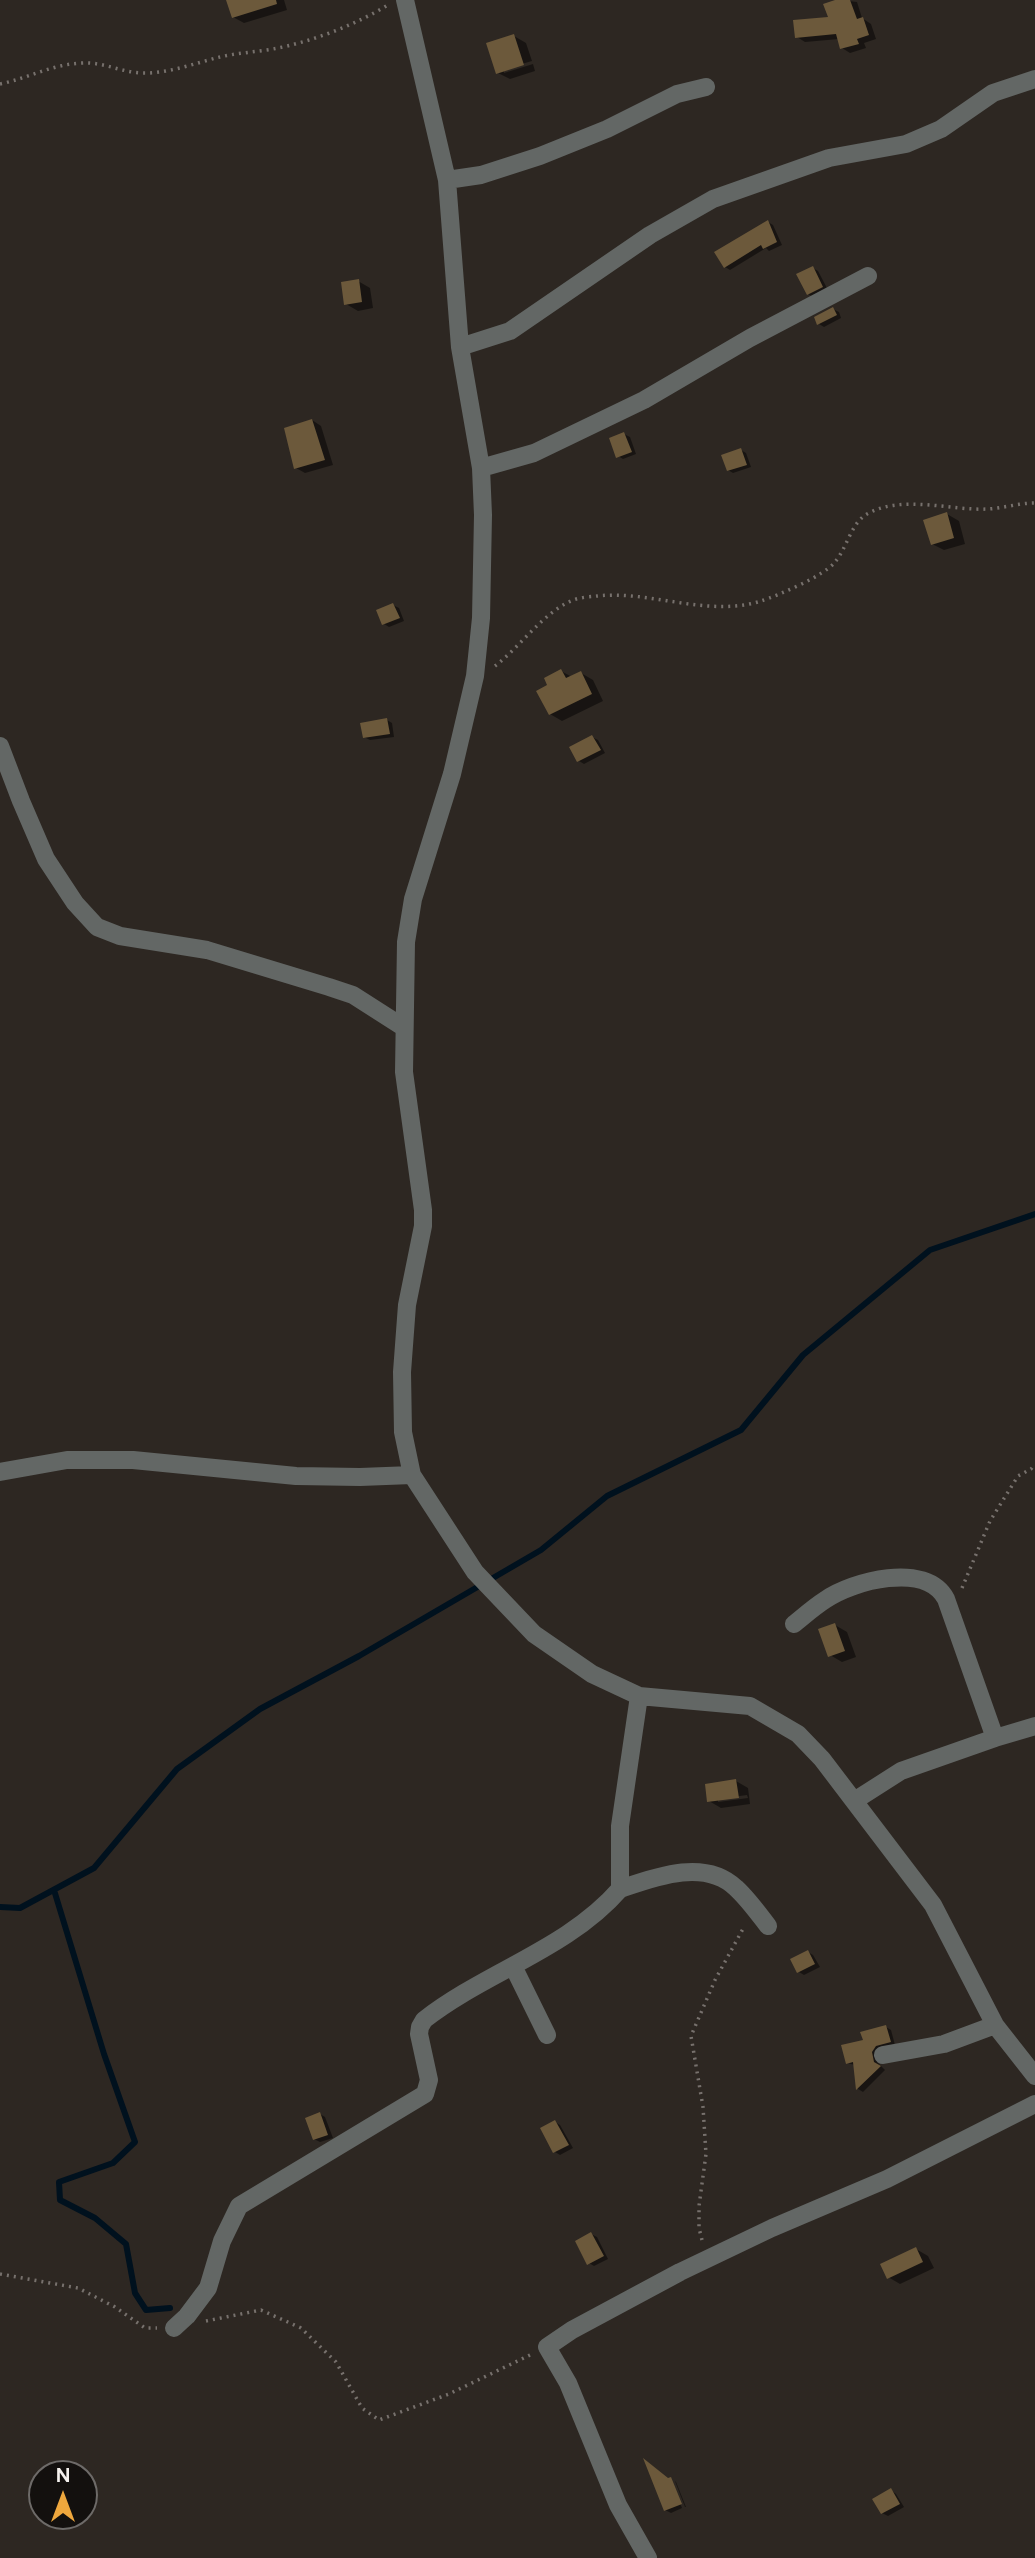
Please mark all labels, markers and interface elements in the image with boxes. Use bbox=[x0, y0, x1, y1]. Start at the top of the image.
north arrow bbox=[28, 2460, 98, 2530]
text: N bbox=[56, 2464, 70, 2487]

